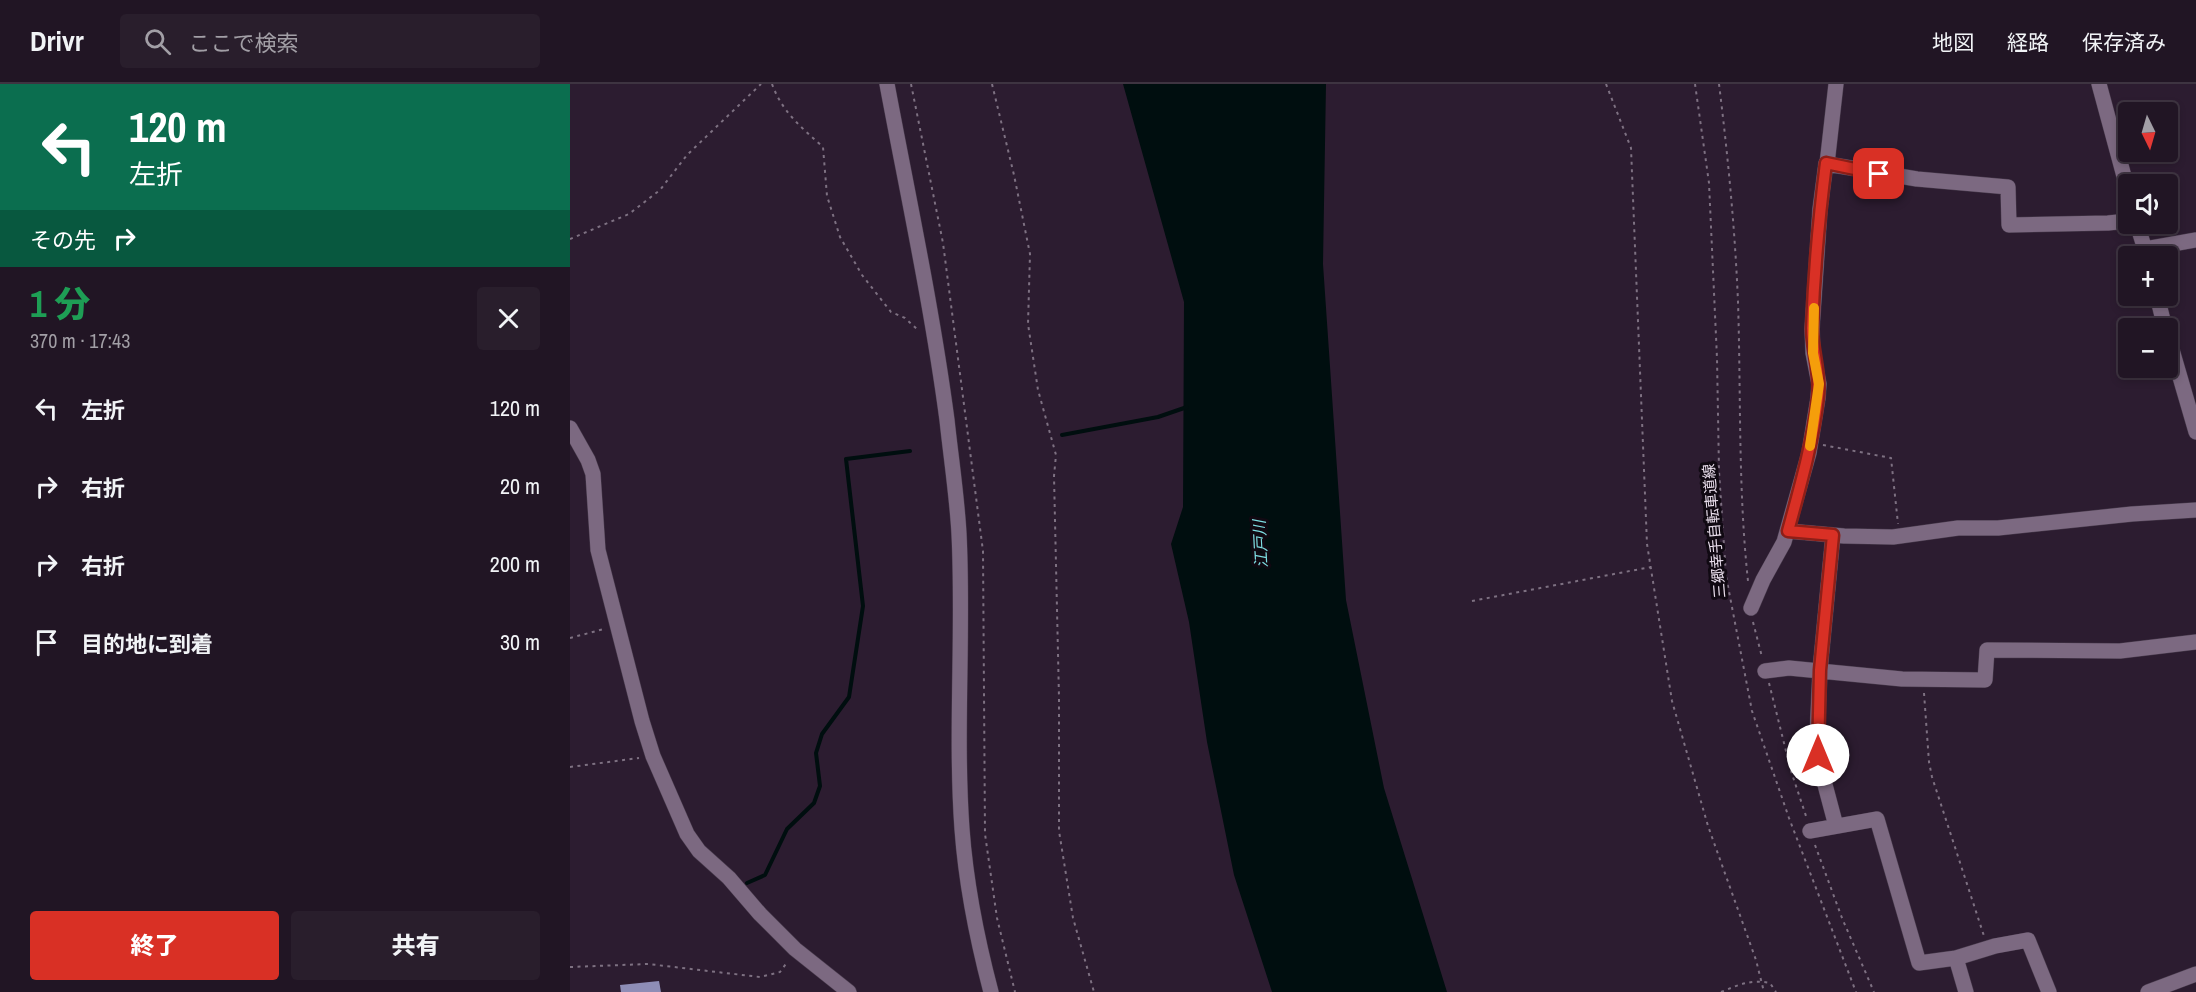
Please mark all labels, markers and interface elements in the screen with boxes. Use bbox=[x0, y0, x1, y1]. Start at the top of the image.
search box bbox=[120, 14, 540, 68]
text: Drivr bbox=[30, 22, 84, 60]
icon: search bbox=[141, 25, 174, 58]
text: ここで検索 bbox=[189, 28, 299, 58]
text: 地図 bbox=[1932, 28, 1974, 57]
text: 経路 bbox=[2007, 28, 2049, 57]
text: 保存済み bbox=[2082, 28, 2166, 57]
text: 120 m bbox=[129, 99, 227, 155]
north arrow bbox=[2118, 102, 2178, 162]
map controls bbox=[2118, 102, 2178, 378]
icon: left bbox=[30, 108, 108, 186]
pin bbox=[1853, 148, 1904, 199]
text: 左折 bbox=[129, 156, 183, 192]
icon: arrive bbox=[1862, 157, 1895, 190]
button: sound bbox=[2118, 174, 2178, 234]
icon: right bbox=[108, 222, 141, 255]
text: その先 bbox=[30, 225, 96, 255]
button: + bbox=[2118, 246, 2178, 306]
text: 1 分 bbox=[30, 280, 91, 328]
button: close bbox=[477, 287, 540, 350]
button: − bbox=[2118, 318, 2178, 378]
text: 370 m · 17:43 bbox=[30, 327, 130, 354]
icon: left bbox=[30, 392, 63, 425]
text: 120 m bbox=[490, 393, 540, 423]
text: 左折 bbox=[81, 395, 125, 425]
street label: 三郷幸手自転車道線 bbox=[1698, 463, 1730, 599]
icon: right bbox=[30, 470, 63, 503]
text: 20 m bbox=[500, 471, 540, 501]
text: 右折 bbox=[81, 473, 125, 503]
water label: 江戸川 bbox=[1248, 517, 1272, 569]
icon: right bbox=[30, 548, 63, 581]
text: 200 m bbox=[490, 549, 540, 579]
text: 右折 bbox=[81, 551, 125, 581]
icon: arrive bbox=[30, 626, 63, 659]
text: 30 m bbox=[500, 627, 540, 657]
text: 目的地に到着 bbox=[81, 629, 213, 659]
position arrow bbox=[1786, 723, 1850, 787]
button: 終了 bbox=[30, 911, 279, 980]
button: 共有 bbox=[291, 911, 540, 980]

